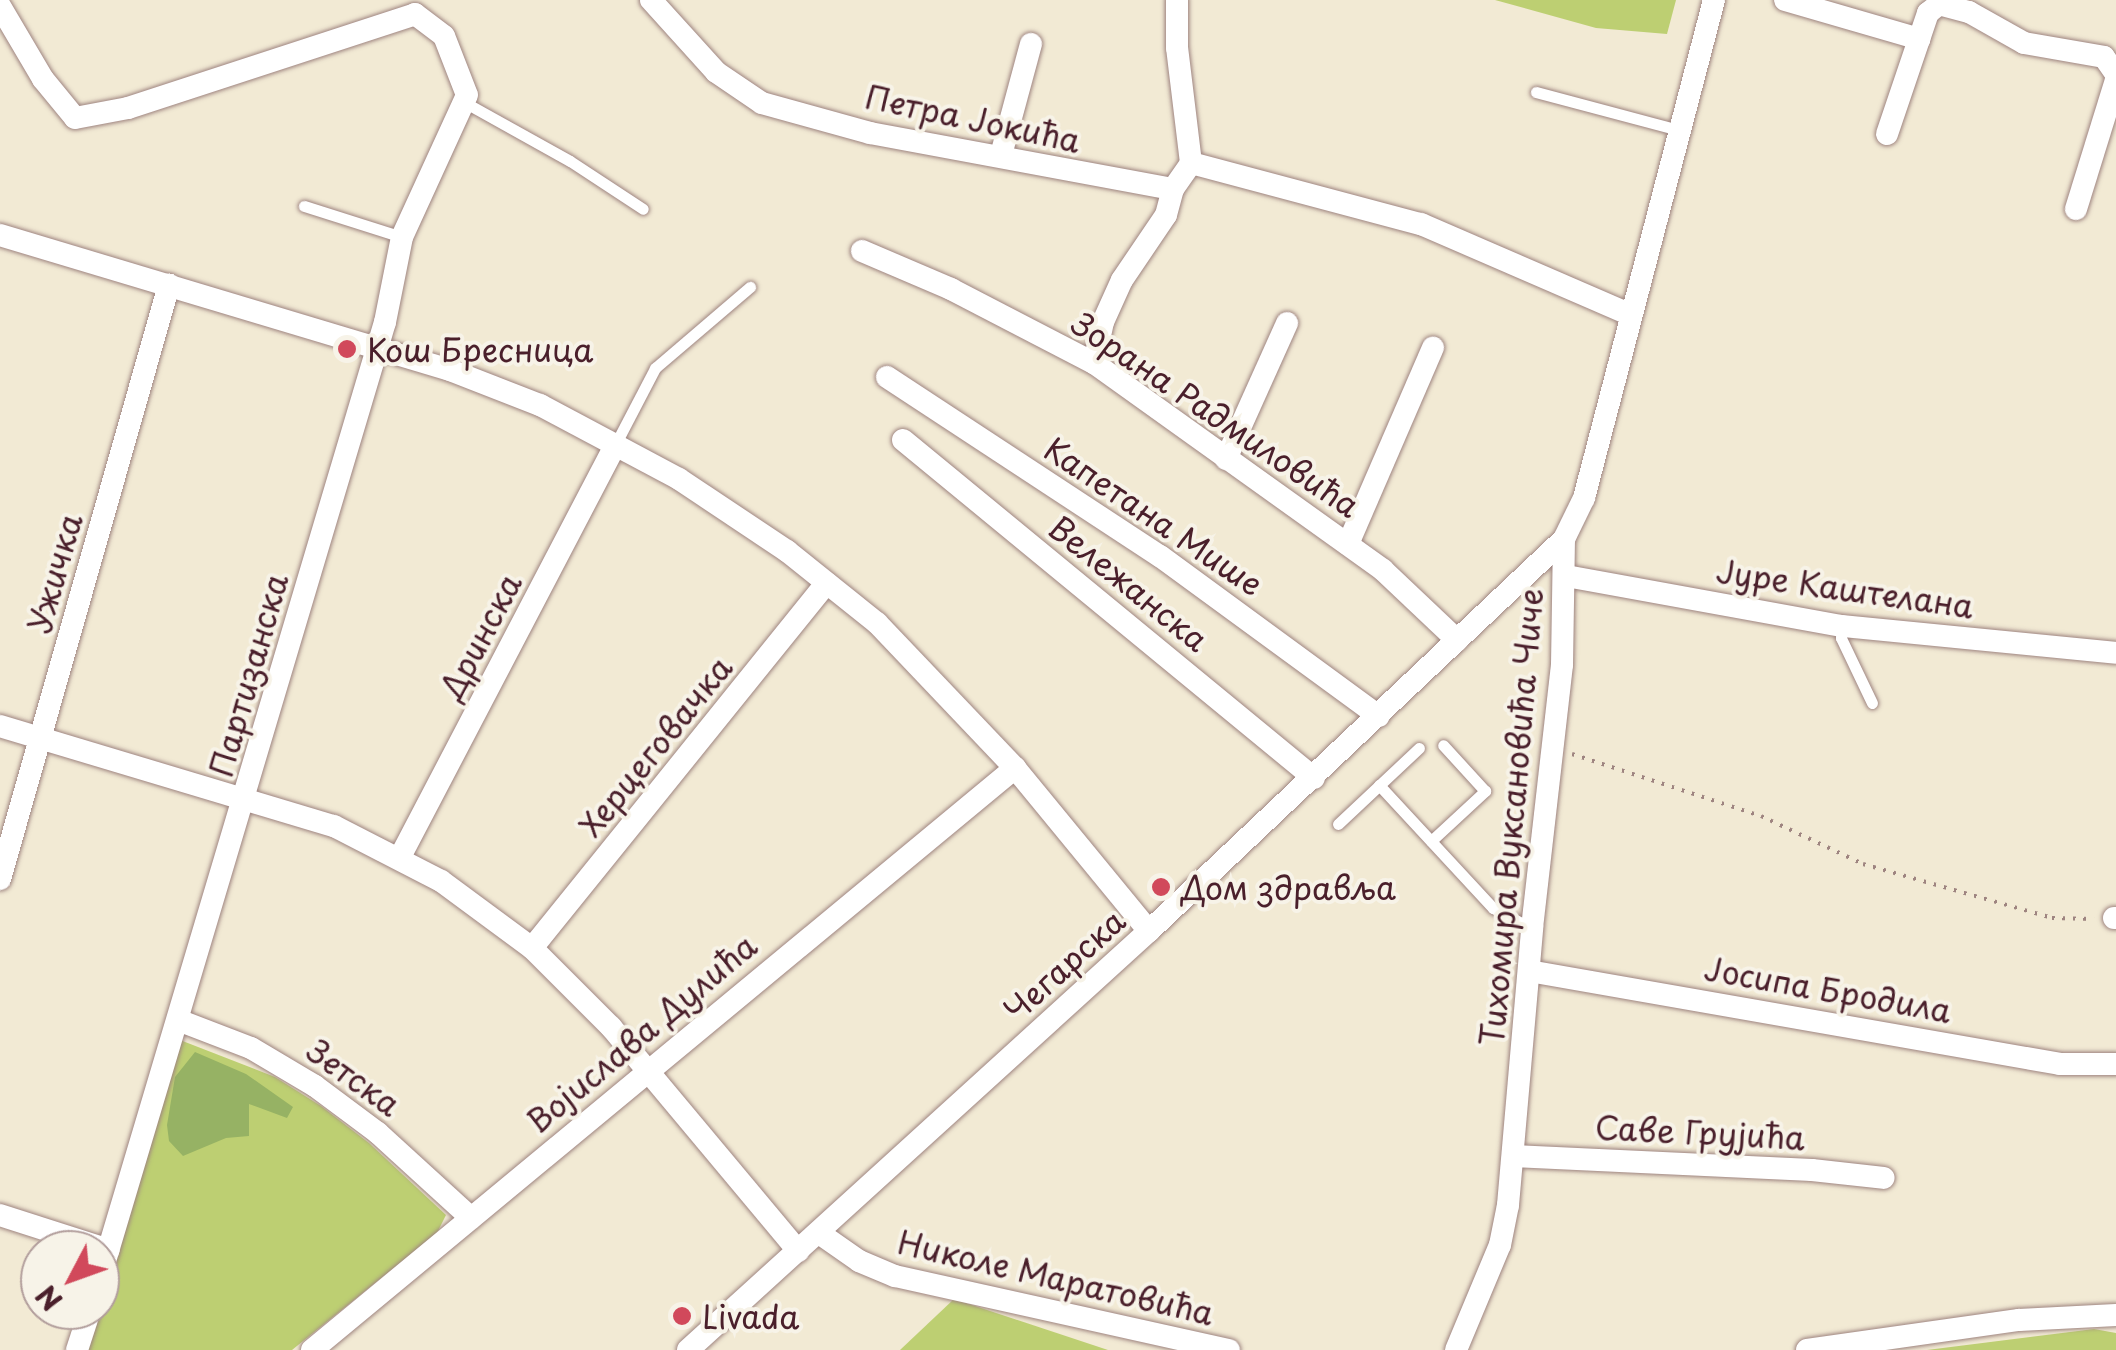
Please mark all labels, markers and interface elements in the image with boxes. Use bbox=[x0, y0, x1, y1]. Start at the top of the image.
street label: Петра Јокића bbox=[862, 76, 1084, 160]
street label: Зорана Радмиловића bbox=[1065, 303, 1367, 525]
place label: Кош Бресница bbox=[367, 330, 597, 368]
marker: Кош Бресница bbox=[336, 338, 358, 360]
street label: Капетана Мише bbox=[1037, 429, 1271, 603]
street label: Вележанска bbox=[1042, 507, 1216, 659]
street label: Ужичка bbox=[19, 509, 89, 637]
street label: Јуре Каштелана bbox=[1714, 551, 1976, 625]
street label: Дринска bbox=[431, 567, 529, 705]
street label: Партизанска bbox=[201, 569, 295, 781]
street label: Тихомира Вуксановића Чиче bbox=[1472, 585, 1550, 1049]
street label: Херцеговачка bbox=[571, 648, 739, 844]
place label: Дом здравља bbox=[1181, 868, 1398, 906]
marker: Дом здравља bbox=[1150, 876, 1172, 898]
street label: Чегарска bbox=[996, 901, 1132, 1029]
street label: Војислава Дулића bbox=[518, 925, 764, 1141]
street label: Јосипа Бродила bbox=[1700, 948, 1956, 1030]
street label: Зетска bbox=[300, 1031, 408, 1123]
street label: Саве Грујића bbox=[1594, 1107, 1806, 1157]
street label: Николе Маратовића bbox=[894, 1222, 1218, 1332]
north arrow bbox=[20, 1230, 120, 1330]
text: N bbox=[25, 1276, 72, 1321]
place label: Livada bbox=[702, 1297, 799, 1335]
marker: Livada bbox=[671, 1305, 693, 1327]

